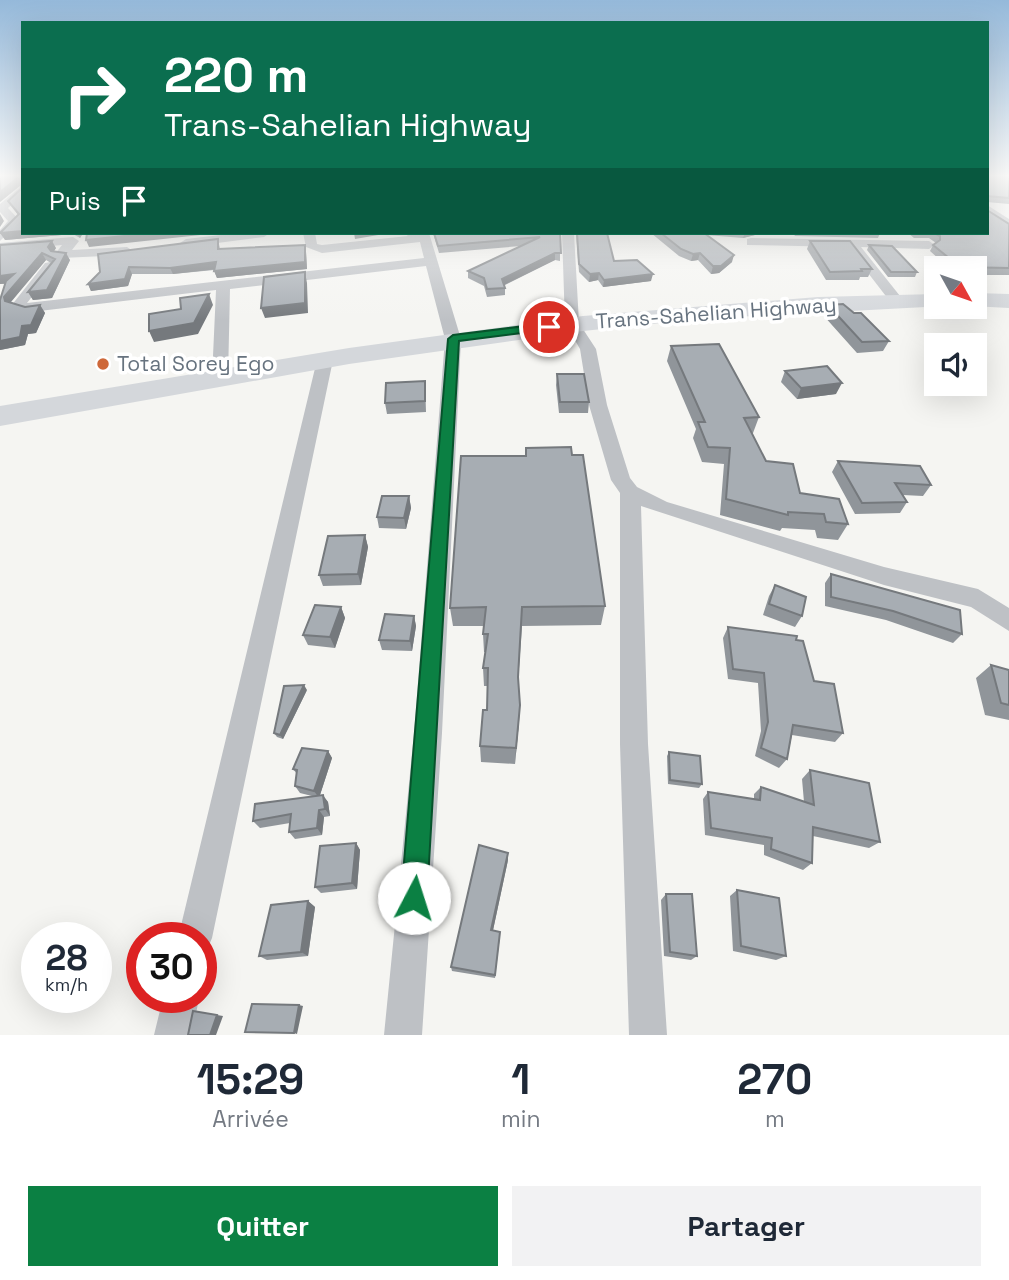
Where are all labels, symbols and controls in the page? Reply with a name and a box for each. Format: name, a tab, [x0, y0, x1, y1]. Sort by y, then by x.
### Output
text: 220 m	[164, 44, 308, 106]
icon: right	[49, 49, 140, 140]
text: Trans-Sahelian Highway	[164, 105, 532, 145]
icon: arrive	[115, 182, 153, 220]
text: Puis	[49, 184, 101, 218]
north arrow	[924, 256, 987, 318]
map controls	[924, 256, 987, 396]
street label: Trans-Sahelian Highway	[595, 291, 837, 334]
pin	[519, 297, 579, 357]
icon: arrive	[530, 308, 568, 346]
button: sound	[924, 333, 987, 396]
place label: Total Sorey Ego	[117, 350, 274, 377]
marker: Total Sorey Ego	[95, 356, 111, 372]
position arrow	[377, 861, 451, 935]
speed limit sign: 30	[126, 922, 217, 1013]
text: 28	[46, 936, 87, 980]
text: km/h	[45, 973, 88, 996]
text: 15:29	[197, 1053, 304, 1106]
text: 1	[511, 1053, 530, 1106]
text: 270	[737, 1053, 812, 1106]
text: Arrivée	[212, 1104, 289, 1134]
text: min	[501, 1104, 541, 1134]
text: m	[765, 1104, 785, 1134]
button: Quitter	[28, 1186, 498, 1266]
button: Partager	[512, 1186, 981, 1266]

